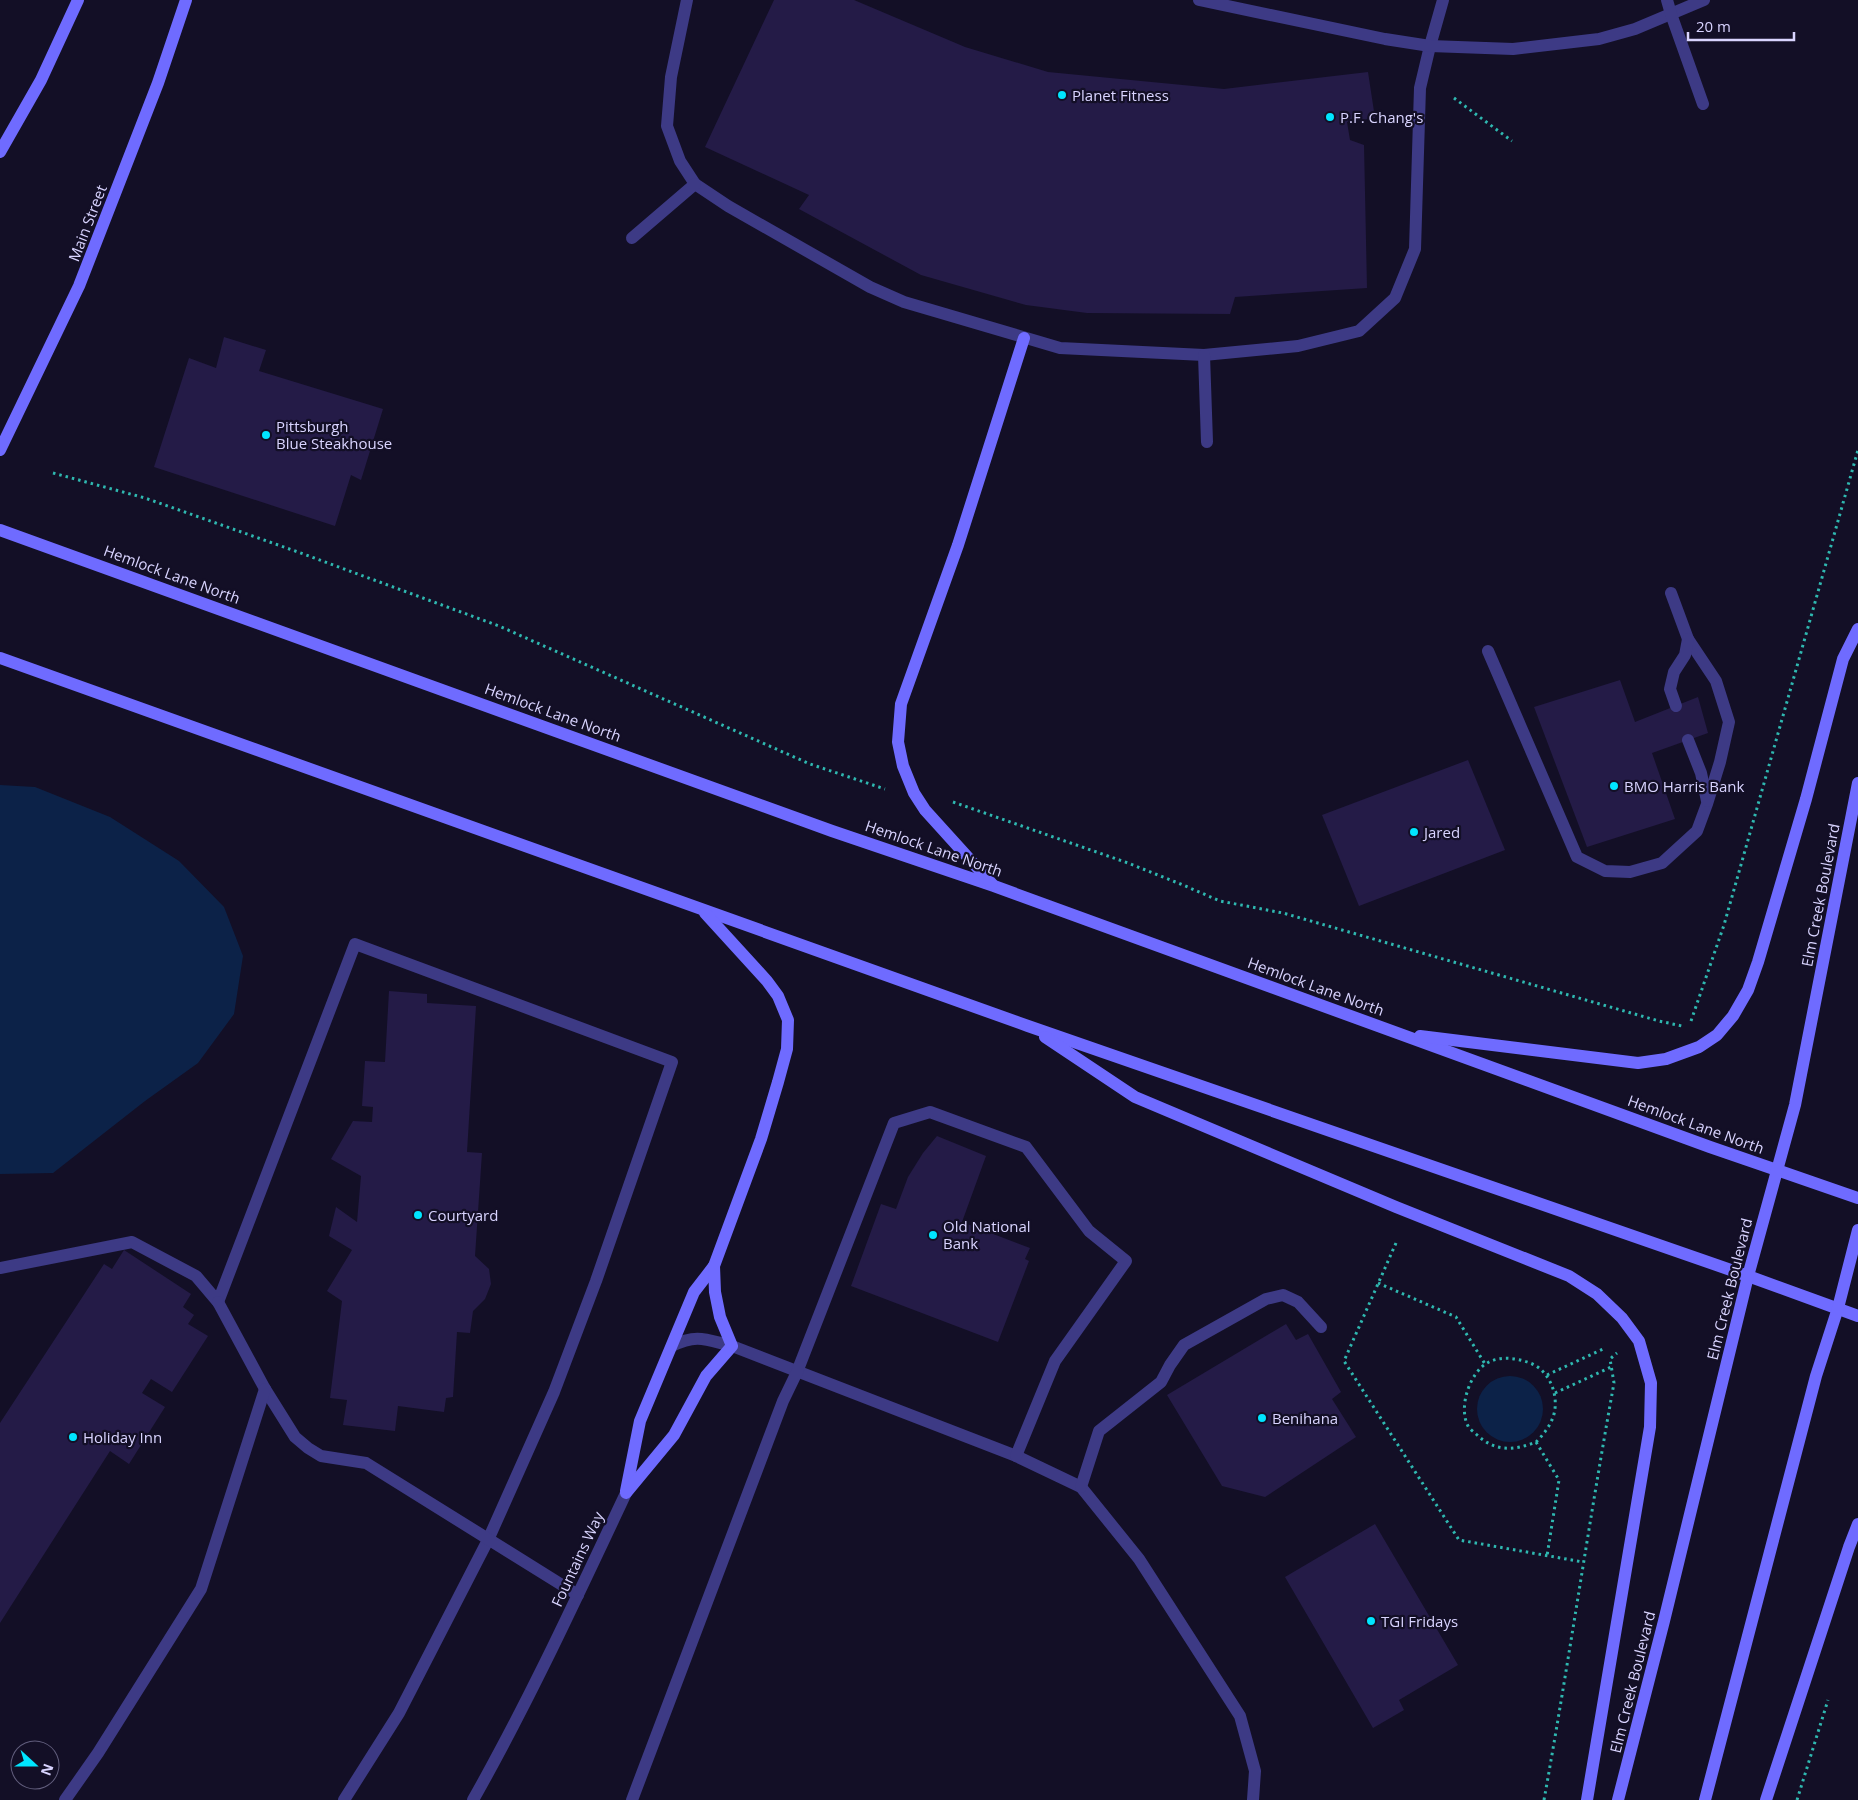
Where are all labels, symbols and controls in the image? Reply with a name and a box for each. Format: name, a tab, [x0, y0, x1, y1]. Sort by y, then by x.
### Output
scale bar	[1688, 10, 1794, 42]
text: 20 m	[1696, 16, 1731, 36]
place label: Planet Fitness	[1072, 85, 1169, 105]
marker: Planet Fitness	[1056, 89, 1068, 101]
place label: P.F. Chang's	[1340, 107, 1423, 127]
marker: P.F. Chang's	[1324, 111, 1336, 123]
street label: Main Street	[63, 182, 111, 264]
place label: Pittsburgh Blue Steakhouse	[276, 416, 392, 453]
marker: Pittsburgh Blue Steakhouse	[260, 429, 272, 441]
street label: Hemlock Lane North	[101, 540, 243, 608]
street label: Hemlock Lane North	[482, 678, 624, 746]
place label: BMO Harris Bank	[1624, 776, 1744, 796]
marker: BMO Harris Bank	[1608, 780, 1620, 792]
street label: Hemlock Lane North	[863, 815, 1005, 881]
place label: Jared	[1422, 822, 1460, 842]
street label: Elm Creek Boulevard	[1796, 822, 1844, 968]
marker: Jared	[1408, 826, 1420, 838]
street label: Hemlock Lane North	[1245, 952, 1387, 1020]
street label: Hemlock Lane North	[1625, 1090, 1767, 1158]
place label: Courtyard	[428, 1205, 498, 1225]
marker: Courtyard	[412, 1209, 424, 1221]
place label: Old National Bank	[943, 1216, 1031, 1253]
street label: Elm Creek Boulevard	[1702, 1216, 1756, 1362]
marker: Old National Bank	[927, 1229, 939, 1241]
place label: Benihana	[1272, 1408, 1338, 1428]
marker: Benihana	[1256, 1412, 1268, 1424]
place label: Holiday Inn	[83, 1427, 162, 1447]
marker: Holiday Inn	[67, 1431, 79, 1443]
street label: Fountains Way	[546, 1508, 608, 1610]
street label: Elm Creek Boulevard	[1605, 1609, 1659, 1755]
place label: TGI Fridays	[1381, 1611, 1458, 1631]
marker: TGI Fridays	[1365, 1615, 1377, 1627]
north arrow	[10, 1740, 60, 1790]
text: N	[37, 1761, 59, 1779]

